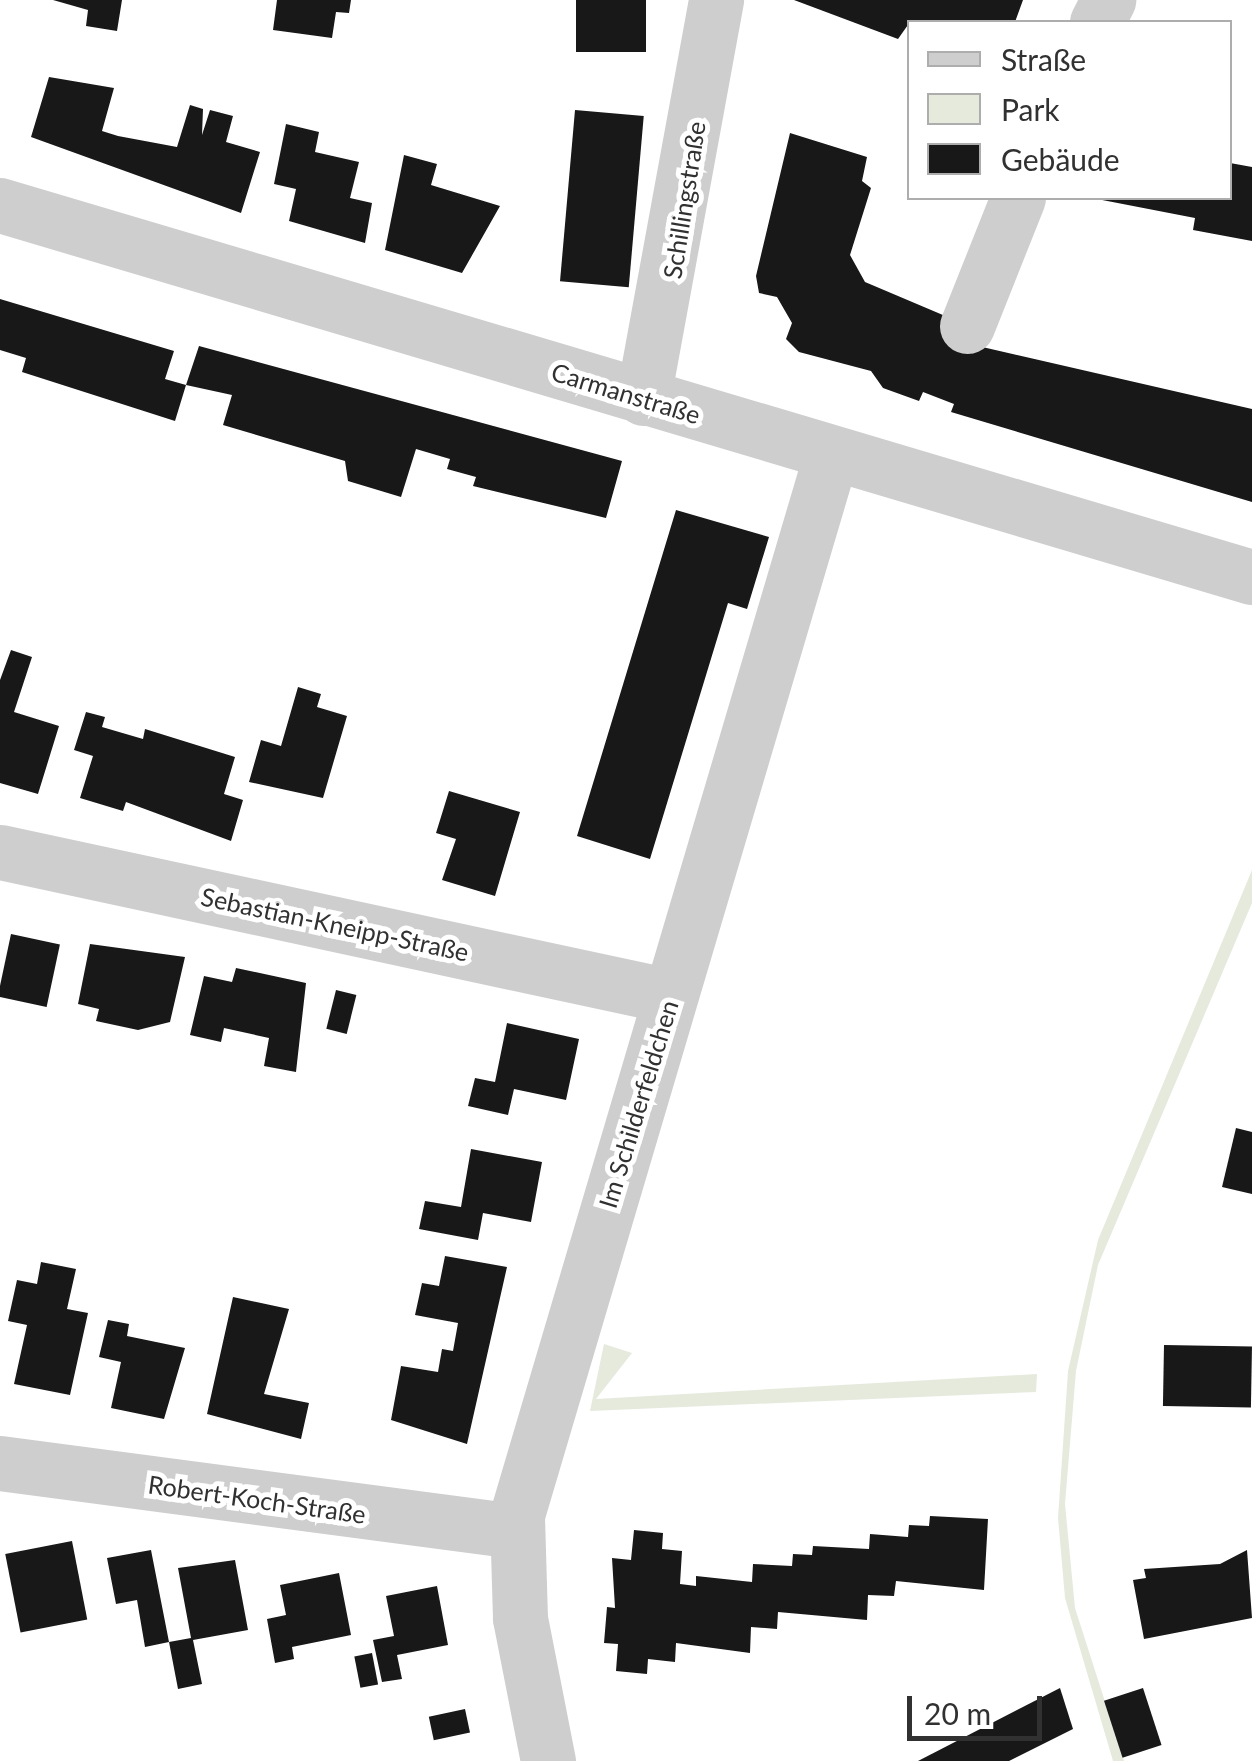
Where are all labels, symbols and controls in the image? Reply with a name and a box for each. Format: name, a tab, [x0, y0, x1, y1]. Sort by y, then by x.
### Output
legend	[907, 20, 1232, 200]
text: Straße	[1001, 41, 1086, 77]
text: Park	[1001, 91, 1060, 127]
street label: Schillingstraße	[657, 119, 711, 281]
text: Gebäude	[1001, 141, 1120, 177]
street label: Carmanstraße	[548, 356, 704, 430]
street label: Sebastian-Kneipp-Straße	[198, 881, 472, 967]
street label: Im Schilderfeldchen	[592, 996, 684, 1212]
street label: Robert-Koch-Straße	[146, 1469, 368, 1529]
scale bar	[912, 1676, 1047, 1738]
text: 20 m	[924, 1695, 991, 1731]

